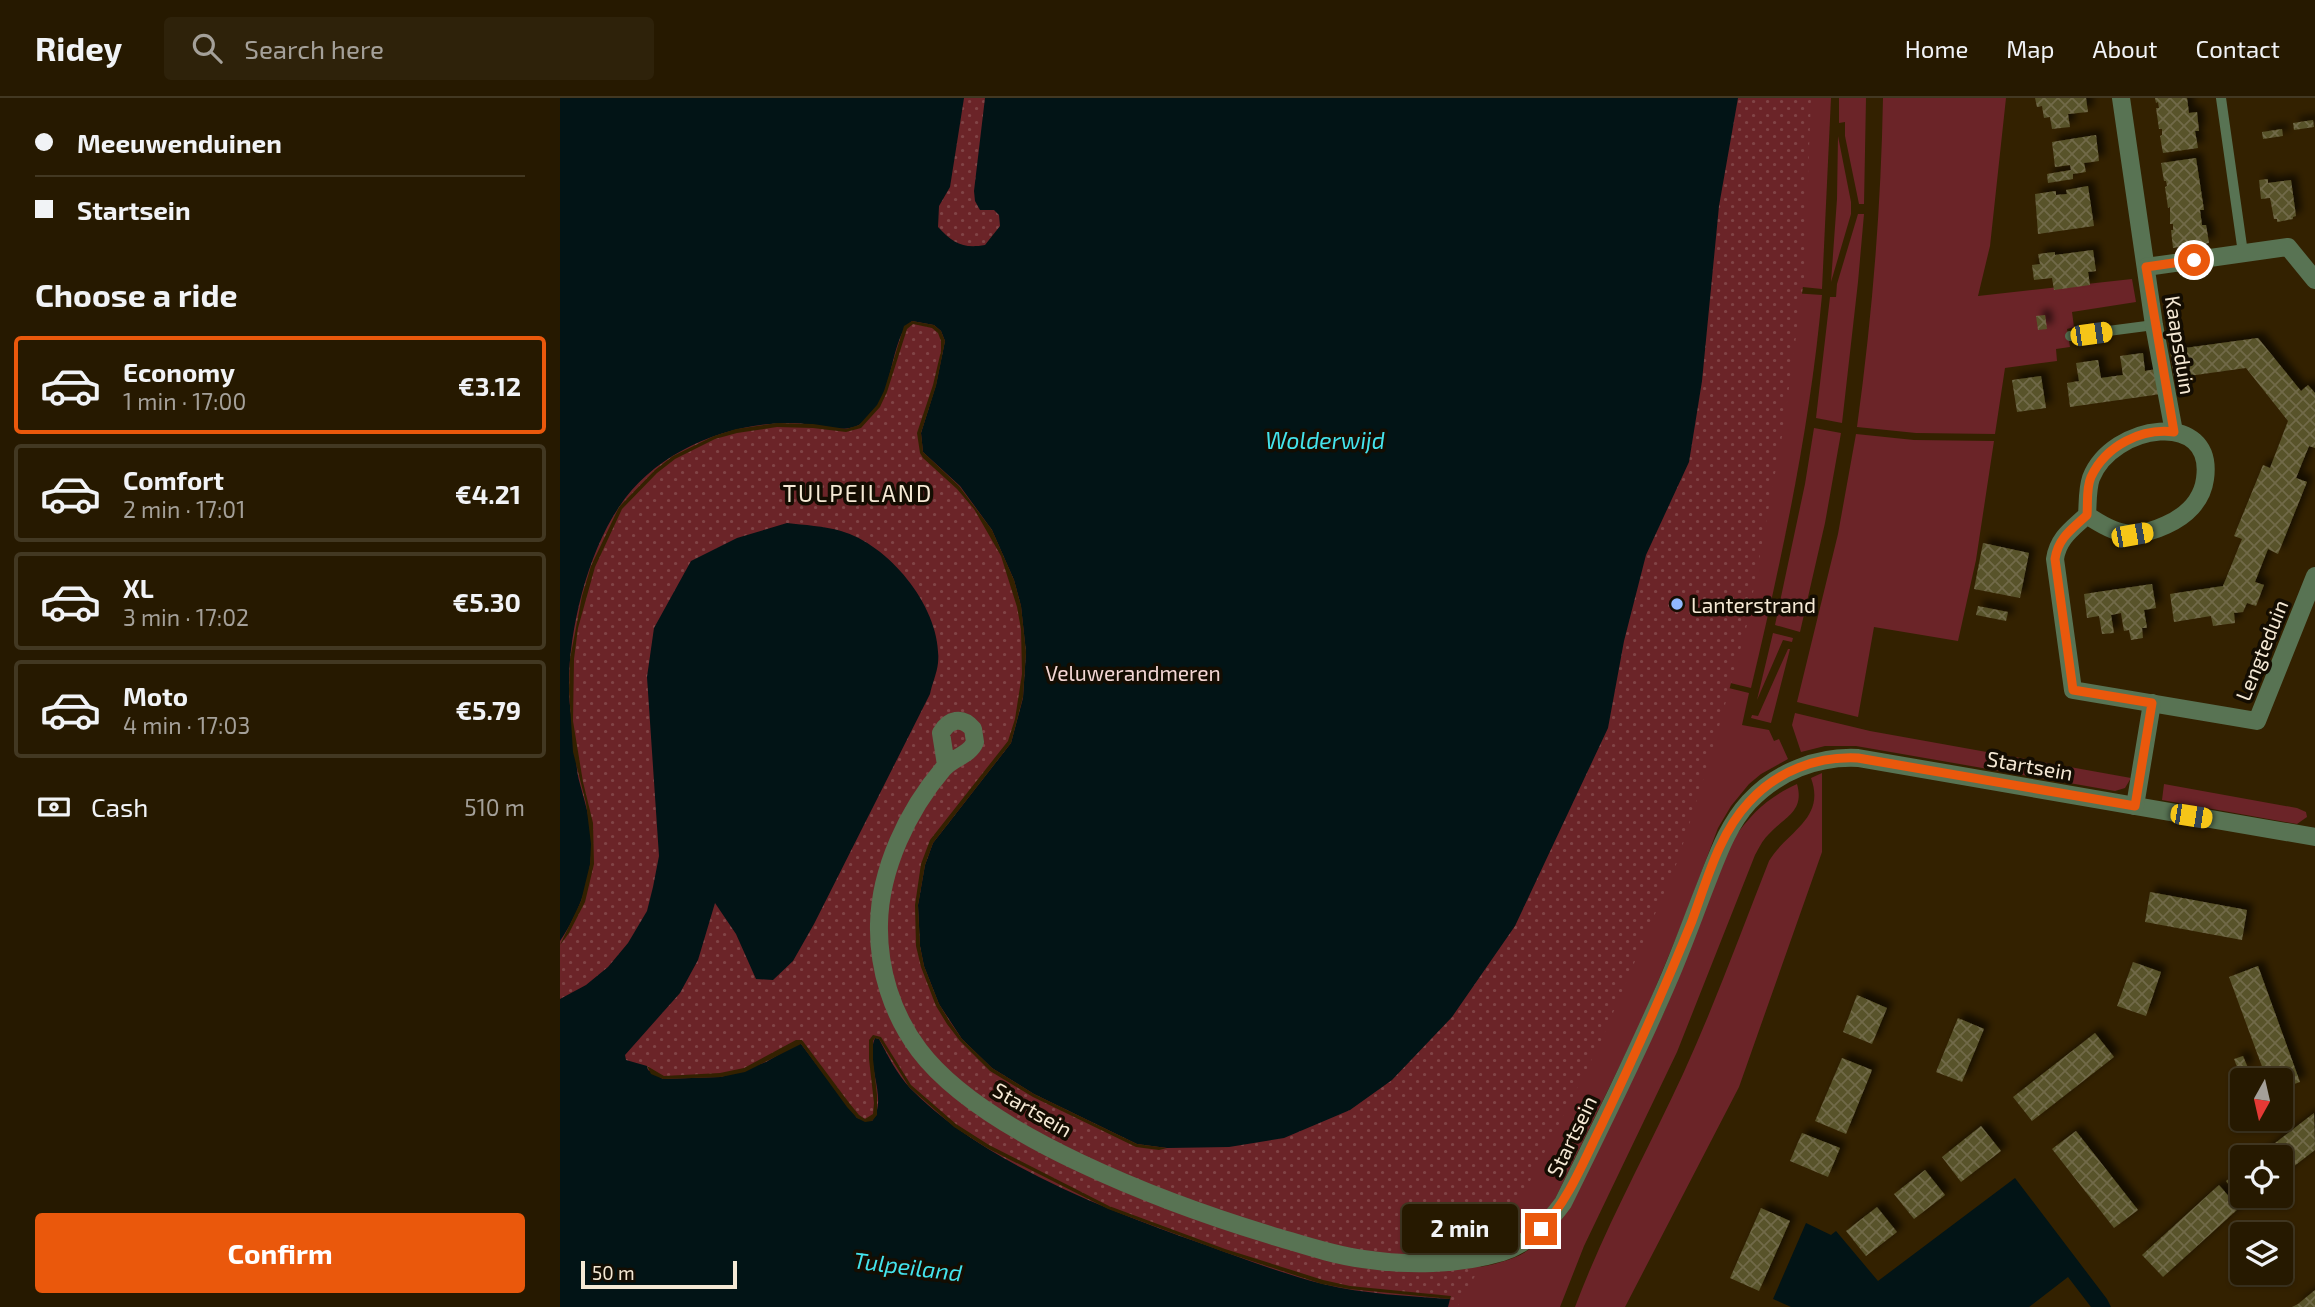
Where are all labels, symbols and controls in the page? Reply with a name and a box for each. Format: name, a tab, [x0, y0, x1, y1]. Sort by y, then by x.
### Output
search box	[164, 17, 654, 80]
text: Ridey	[35, 28, 122, 68]
icon: search	[188, 29, 226, 67]
text: Search here	[244, 33, 384, 64]
text: Home	[1905, 34, 1968, 63]
text: Map	[2006, 34, 2054, 63]
text: About	[2092, 34, 2158, 63]
text: Contact	[2196, 34, 2280, 63]
text: Meeuwenduinen	[77, 127, 282, 158]
text: Startsein	[77, 194, 191, 225]
route start	[2178, 244, 2210, 276]
text: Choose a ride	[35, 275, 238, 313]
street label: Kaapsduin	[2161, 294, 2201, 396]
car	[2069, 321, 2114, 347]
icon: car	[39, 354, 102, 417]
text: Economy	[123, 356, 235, 387]
text: €3.12	[458, 370, 521, 401]
text: 1 min · 17:00	[123, 387, 246, 415]
water label: Wolderwijd	[1265, 426, 1385, 454]
icon: car	[39, 462, 102, 525]
text: Comfort	[123, 464, 224, 495]
text: €4.21	[455, 478, 521, 509]
district label: TULPEILAND	[783, 479, 933, 507]
text: 2 min · 17:01	[123, 495, 245, 523]
car	[2110, 521, 2155, 549]
icon: car	[39, 570, 102, 633]
text: XL	[123, 572, 154, 603]
text: €5.30	[452, 586, 521, 617]
place label: Lanterstrand	[1691, 592, 1816, 617]
marker: Lanterstrand	[1669, 596, 1685, 612]
street label: Lengteduin	[2229, 596, 2293, 704]
text: 3 min · 17:02	[123, 603, 249, 631]
park label: Veluwerandmeren	[1045, 660, 1221, 685]
icon: car	[39, 678, 102, 741]
text: Moto	[123, 680, 188, 711]
text: €5.79	[455, 694, 521, 725]
text: 4 min · 17:03	[123, 711, 250, 739]
street label: Startsein	[1985, 745, 2075, 785]
icon: cash	[35, 788, 73, 826]
text: Cash	[91, 791, 148, 822]
text: 510 m	[464, 793, 525, 821]
car	[2169, 802, 2214, 830]
north arrow	[2230, 1068, 2292, 1130]
map controls	[2230, 1068, 2293, 1285]
street label: Startsein	[989, 1076, 1077, 1142]
street label: Startsein	[1541, 1091, 1601, 1181]
button: locate	[2230, 1145, 2293, 1208]
callout: 2 min	[1401, 1204, 1516, 1254]
button: Confirm	[35, 1213, 525, 1293]
route end	[1525, 1213, 1557, 1245]
text: 2 min	[1431, 1214, 1489, 1242]
button: layers	[2230, 1222, 2293, 1285]
water label: Tulpeiland	[852, 1245, 964, 1287]
scale bar	[581, 1258, 737, 1290]
text: 50 m	[592, 1261, 635, 1284]

